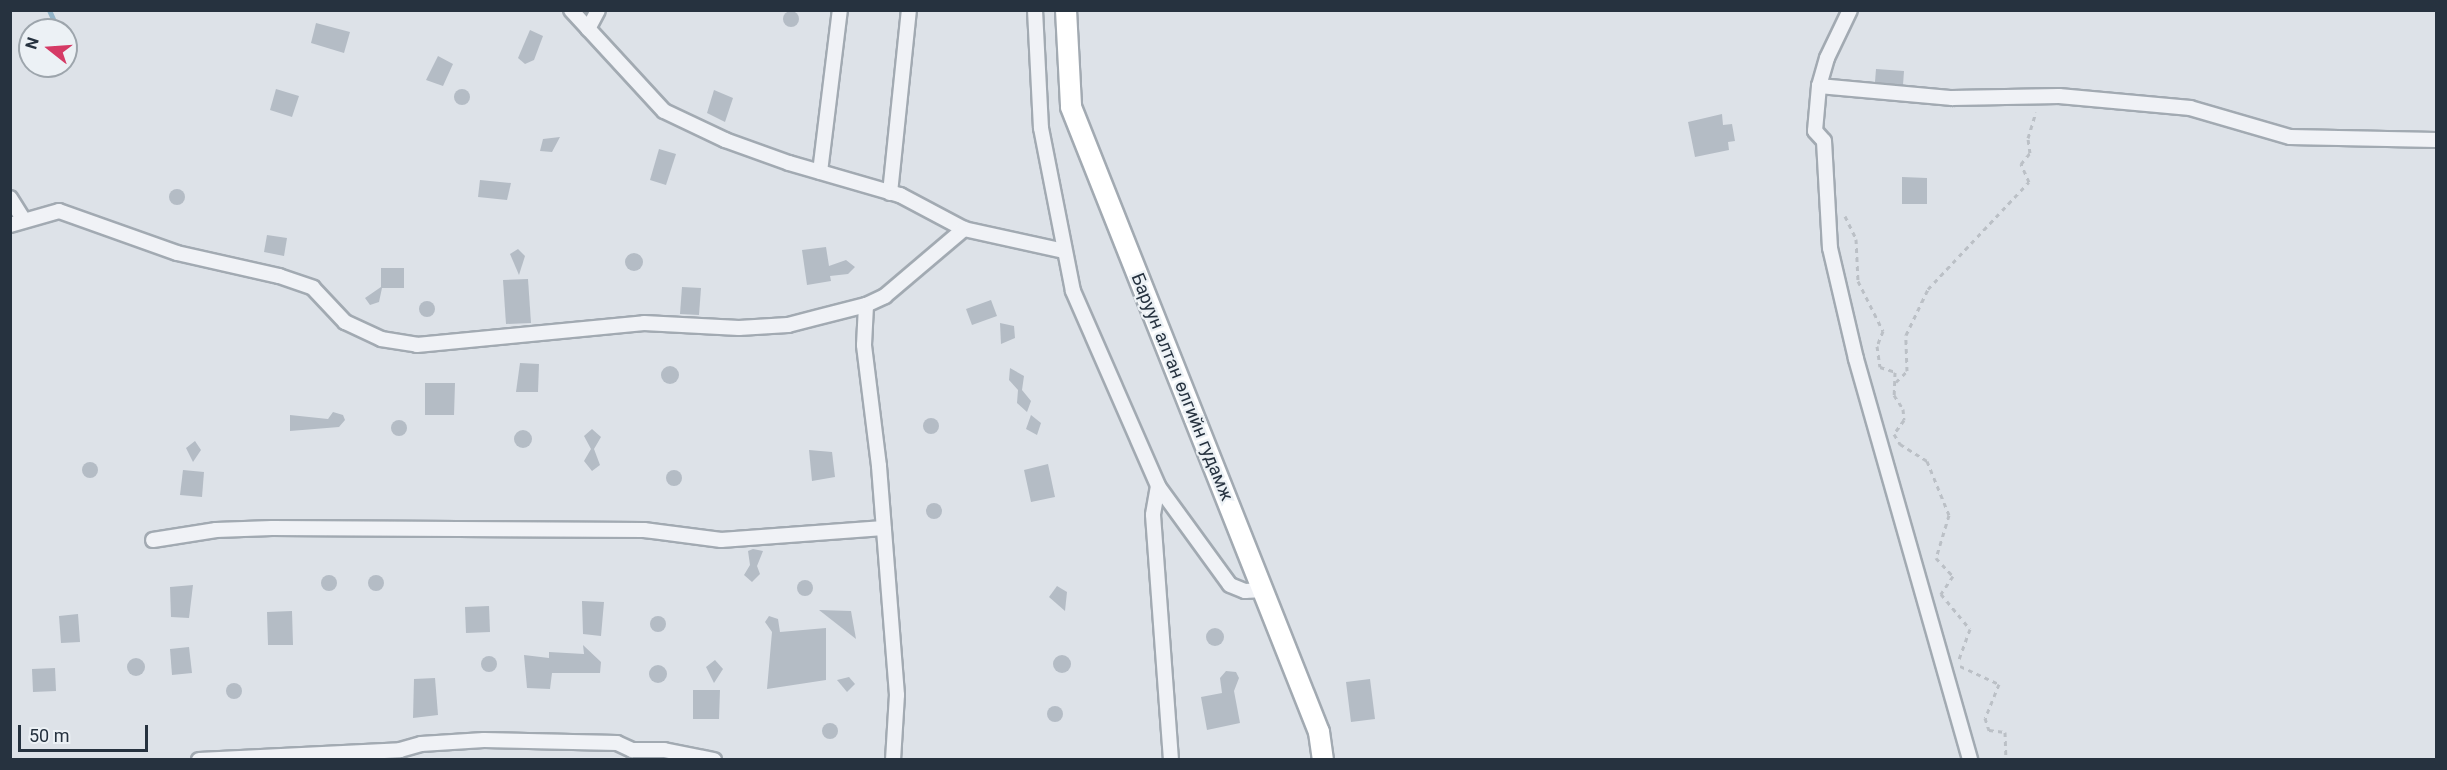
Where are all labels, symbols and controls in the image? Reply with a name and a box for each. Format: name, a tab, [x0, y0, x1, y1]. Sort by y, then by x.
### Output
north arrow	[18, 18, 78, 78]
text: N	[21, 35, 43, 51]
street label: Баруун алтан өлгийн гудамж	[1126, 270, 1238, 504]
scale bar	[21, 713, 152, 751]
text: 50 m	[29, 725, 69, 746]

